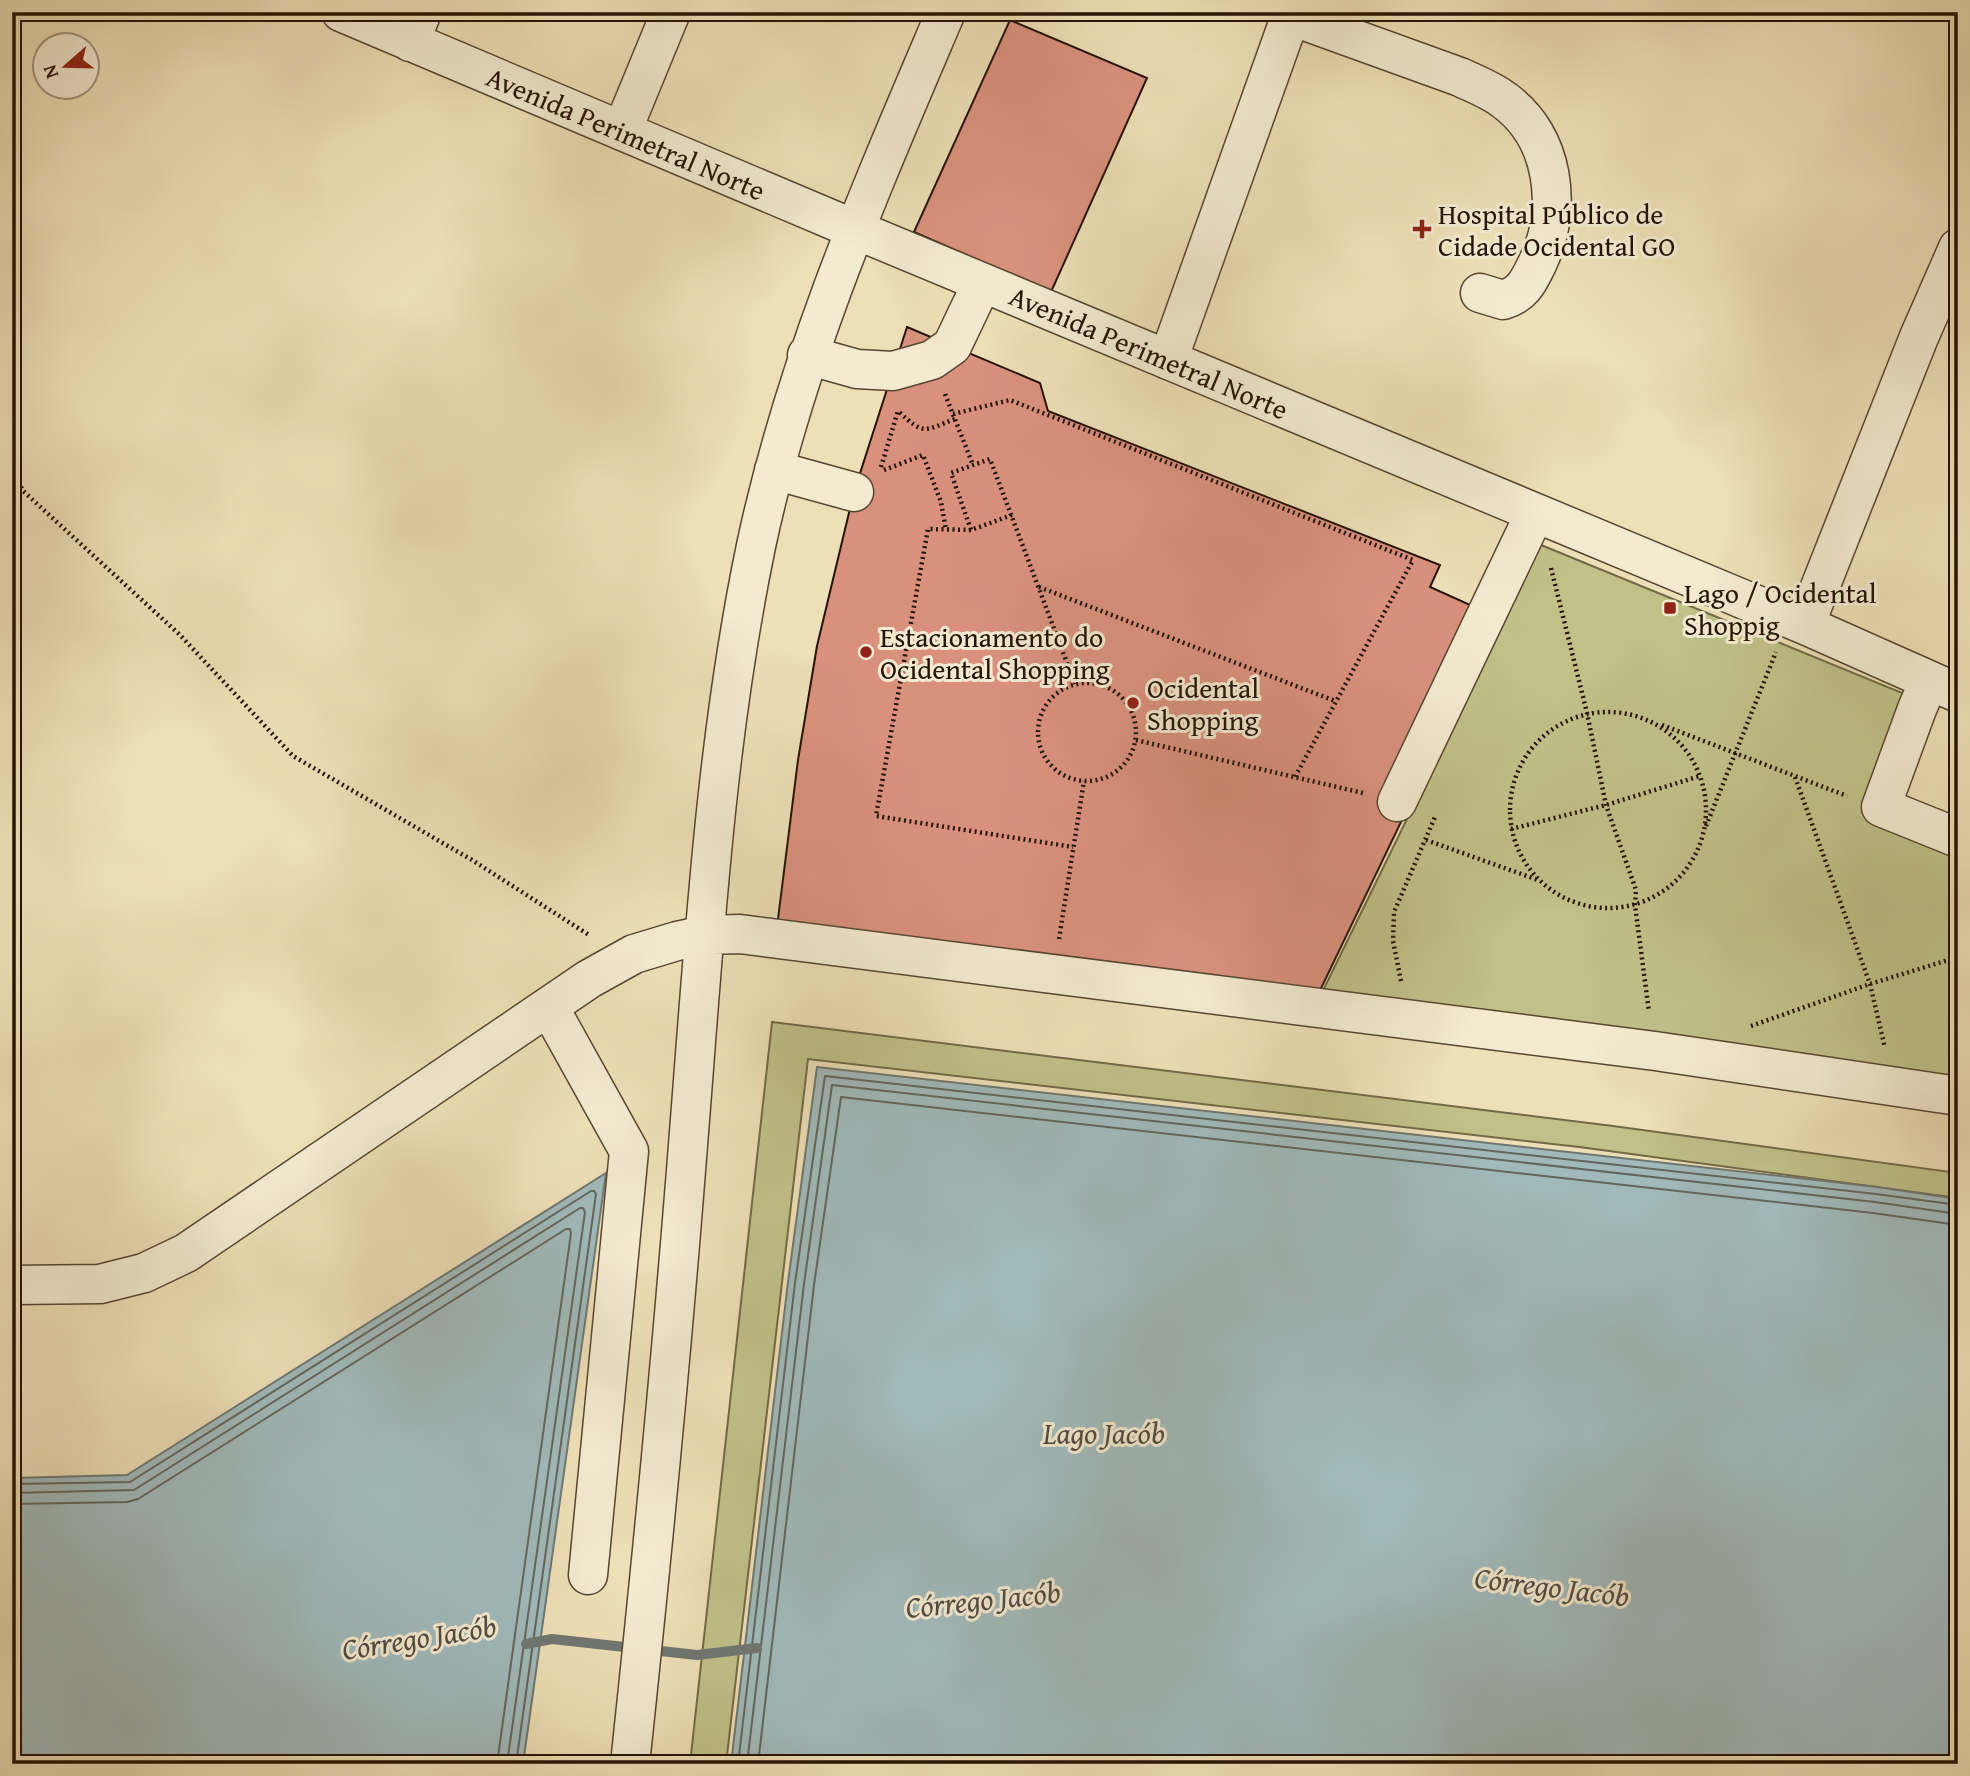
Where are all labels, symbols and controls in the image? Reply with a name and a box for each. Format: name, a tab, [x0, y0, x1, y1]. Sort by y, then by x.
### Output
north arrow	[32, 32, 102, 102]
street label: Avenida Perimetral Norte	[480, 56, 772, 210]
text: N	[35, 61, 65, 83]
place label: Hospital Público de Cidade Ocidental GO	[1438, 193, 1675, 266]
marker: Hospital Público de Cidade Ocidental GO	[1412, 219, 1432, 239]
street label: Avenida Perimetral Norte	[1003, 275, 1295, 429]
place label: Lago / Ocidental Shoppig	[1684, 572, 1877, 645]
marker: Lago / Ocidental Shoppig	[1662, 600, 1678, 616]
place label: Estacionamento do Ocidental Shopping	[880, 616, 1110, 689]
marker: Estacionamento do Ocidental Shopping	[858, 644, 874, 660]
place label: Ocidental Shopping	[1147, 667, 1259, 740]
marker: Ocidental Shopping	[1125, 695, 1141, 711]
water label: Lago Jacób	[1042, 1411, 1165, 1455]
water label: Córrego Jacób	[1472, 1555, 1632, 1617]
water label: Córrego Jacób	[903, 1569, 1063, 1629]
water label: Córrego Jacób	[339, 1603, 499, 1671]

